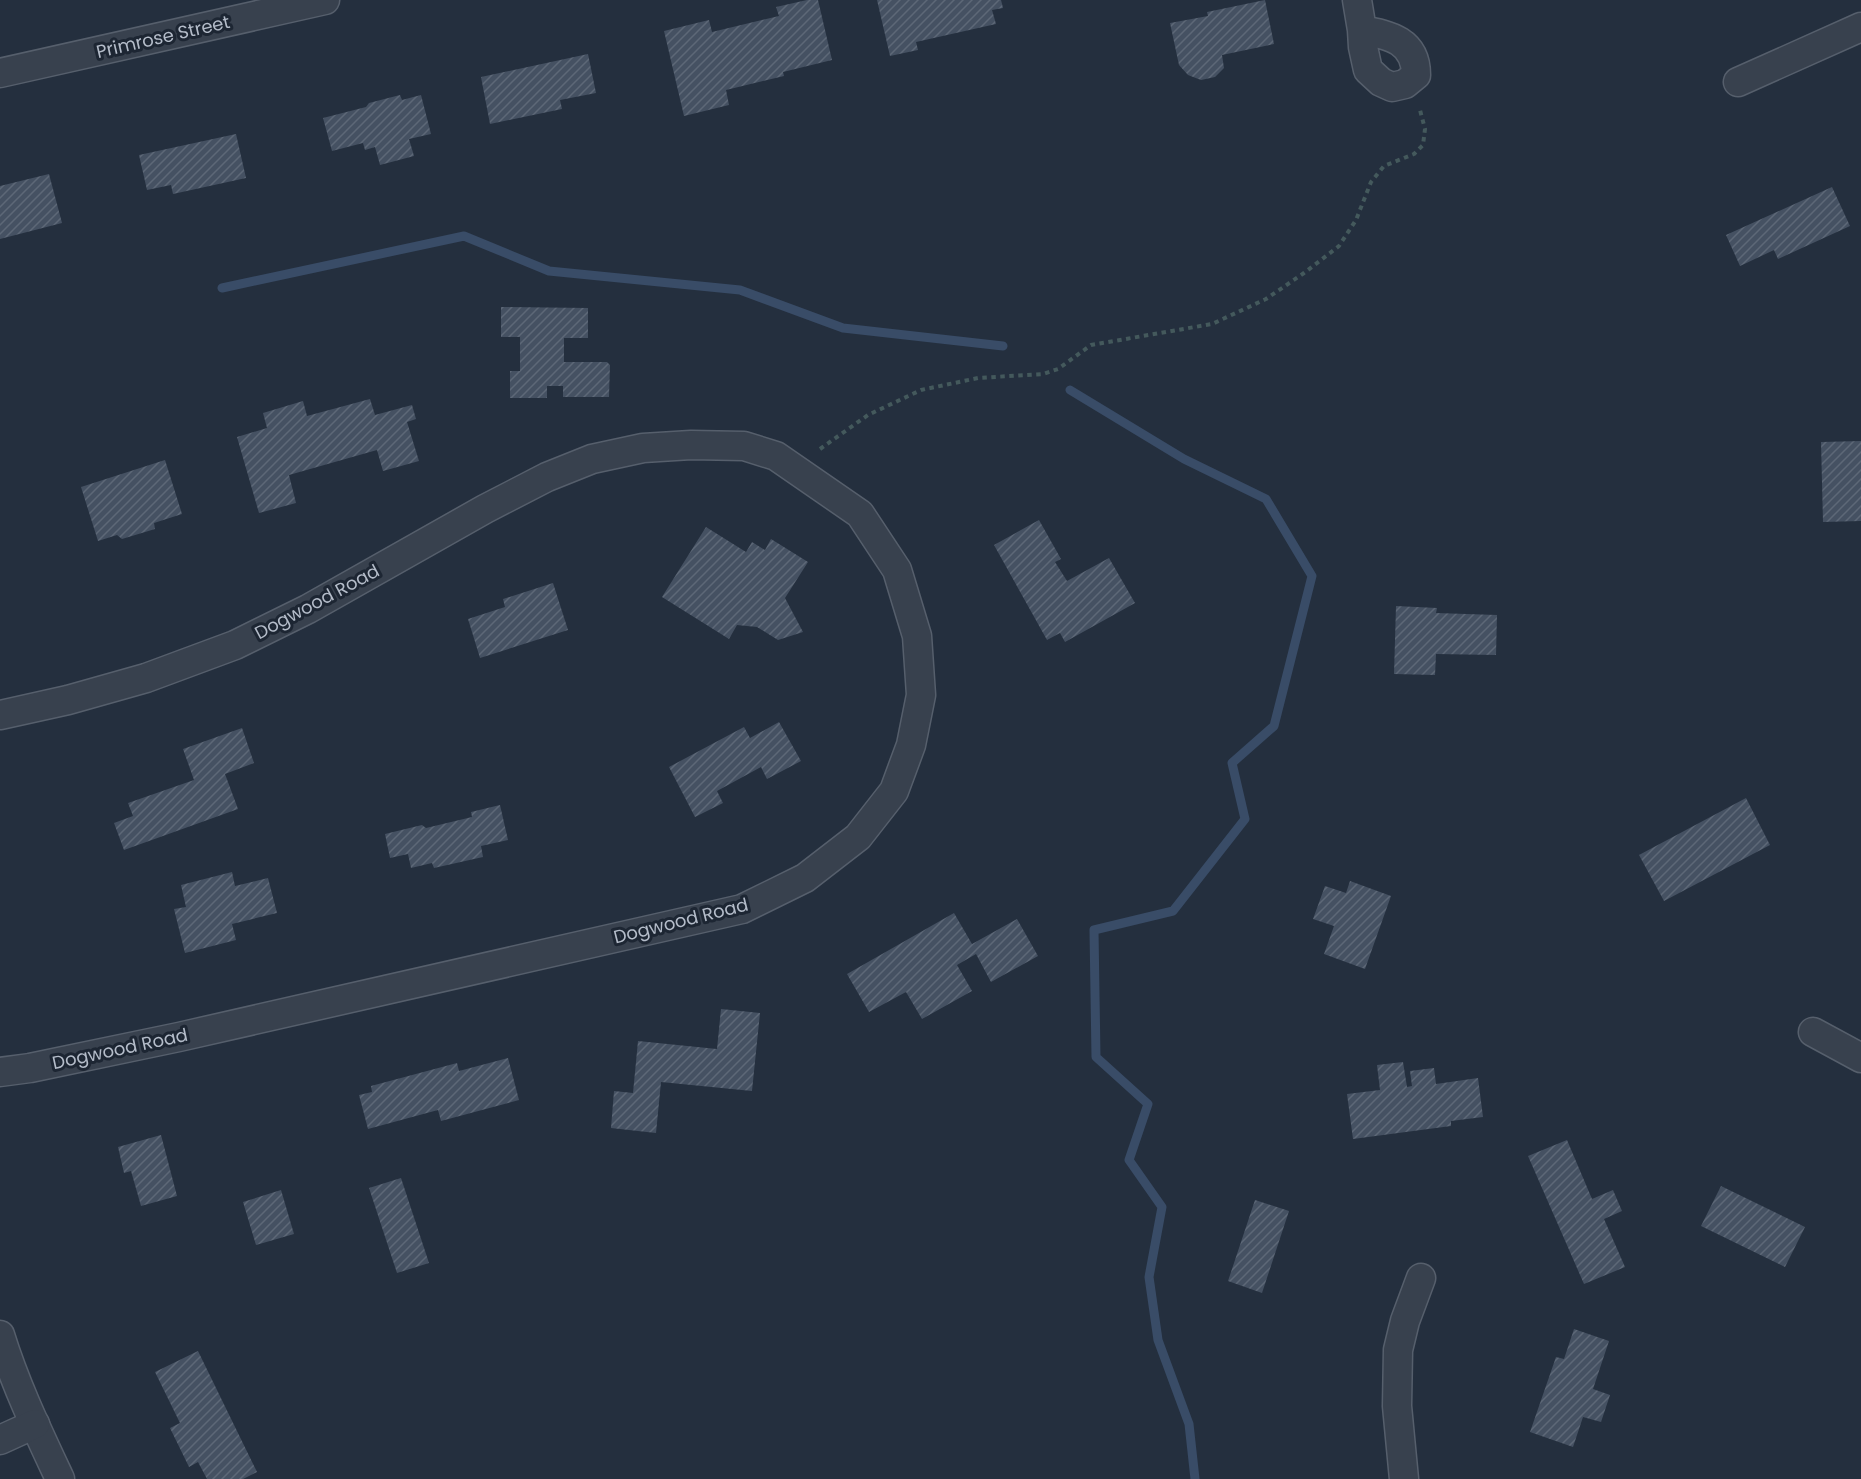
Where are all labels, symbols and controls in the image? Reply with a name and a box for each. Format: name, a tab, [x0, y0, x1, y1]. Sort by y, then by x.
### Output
street label: Primrose Street	[94, 9, 232, 64]
street label: Dogwood Road	[250, 558, 384, 645]
street label: Dogwood Road	[611, 892, 751, 949]
street label: Dogwood Road	[50, 1022, 190, 1075]

